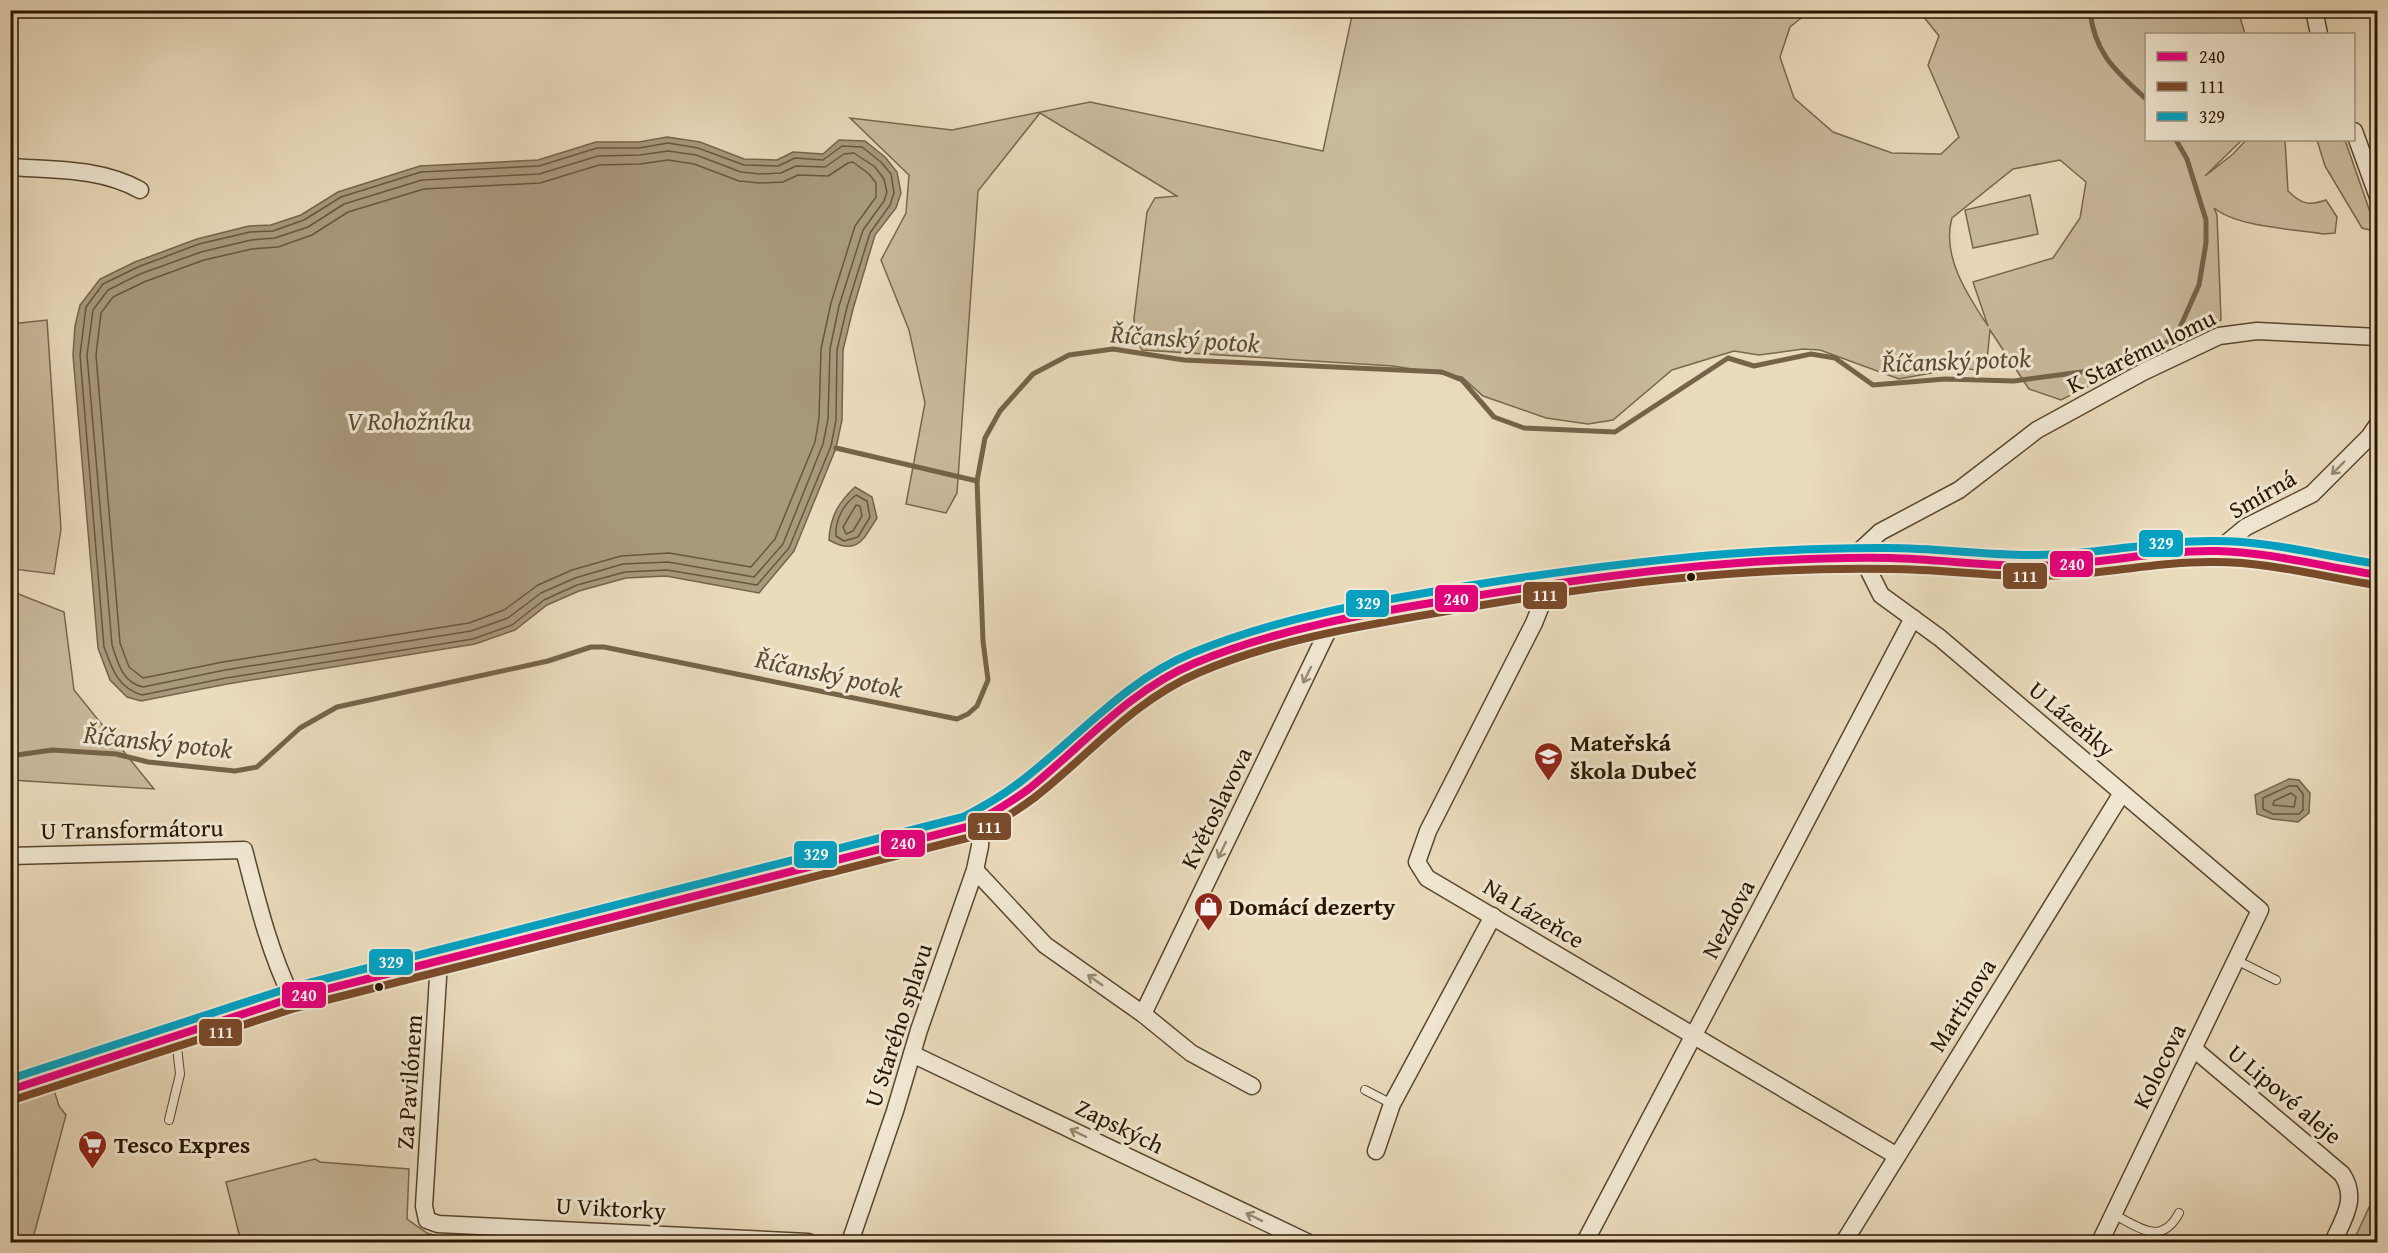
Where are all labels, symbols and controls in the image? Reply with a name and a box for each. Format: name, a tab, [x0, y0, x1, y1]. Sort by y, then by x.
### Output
legend	[2145, 33, 2355, 141]
text: 240	[2199, 43, 2225, 70]
text: 111	[2199, 73, 2225, 100]
text: 329	[2199, 103, 2225, 130]
street label: K Starému lomu	[2061, 300, 2221, 402]
water label: Říčanský potok	[1108, 313, 1261, 363]
water label: Říčanský potok	[1880, 338, 2032, 382]
water label: V Rohožníku	[347, 401, 471, 440]
street label: Smírná	[2222, 460, 2303, 527]
one-way arrow	[2331, 460, 2346, 475]
line badge: 329	[2138, 529, 2184, 558]
text: 329	[2149, 531, 2173, 555]
line badge: 240	[2049, 550, 2094, 578]
text: 240	[2060, 552, 2084, 576]
line badge: 111	[2002, 562, 2048, 590]
text: 111	[2013, 564, 2037, 588]
unlabelled marker	[1685, 571, 1697, 583]
line badge: 111	[1522, 581, 1568, 610]
text: 111	[1533, 583, 1557, 607]
line badge: 240	[1434, 584, 1479, 613]
text: 240	[1444, 587, 1468, 611]
line badge: 329	[1345, 589, 1390, 618]
text: 329	[1356, 591, 1380, 615]
water label: Říčanský potok	[751, 638, 906, 708]
one-way arrow	[1300, 665, 1312, 683]
street label: U Lázeňky	[2021, 672, 2123, 766]
water label: Říčanský potok	[81, 714, 235, 768]
place label: Mateřská škola Dubeč	[1570, 725, 1697, 788]
school or university icon: Mateřská škola Dubeč	[1533, 740, 1565, 782]
street label: Květoslavova	[1171, 741, 1261, 875]
street label: U Transformátoru	[40, 810, 224, 848]
line badge: 111	[967, 812, 1012, 841]
text: 111	[977, 815, 1001, 839]
line badge: 240	[880, 829, 926, 858]
text: 240	[891, 831, 915, 855]
line badge: 329	[793, 840, 838, 869]
one-way arrow	[1216, 841, 1228, 859]
text: 329	[804, 842, 828, 866]
street label: Na Lázeňce	[1477, 869, 1591, 957]
street label: Nezdova	[1693, 873, 1764, 965]
place label: Domácí dezerty	[1229, 889, 1396, 924]
shop icon: Domácí dezerty	[1192, 890, 1224, 932]
street label: U Starého splavu	[855, 939, 941, 1111]
line badge: 329	[368, 948, 414, 976]
text: 329	[379, 950, 403, 974]
street label: Martinova	[1920, 951, 2005, 1058]
one-way arrow	[1088, 974, 1104, 986]
line badge: 240	[281, 981, 327, 1009]
unlabelled marker	[373, 981, 385, 993]
text: 240	[292, 983, 316, 1007]
street label: Za Pavilónem	[387, 1013, 431, 1151]
street label: Kolocova	[2123, 1017, 2195, 1114]
line badge: 111	[198, 1018, 243, 1047]
text: 111	[209, 1020, 233, 1044]
street label: U Lipové aleje	[2220, 1036, 2350, 1152]
street label: Zapských	[1070, 1090, 1171, 1163]
one-way arrow	[1070, 1126, 1088, 1138]
place label: Tesco Expres	[114, 1127, 250, 1162]
supermarket icon: Tesco Expres	[77, 1128, 109, 1170]
street label: U Viktorky	[555, 1188, 667, 1228]
one-way arrow	[1245, 1211, 1263, 1223]

